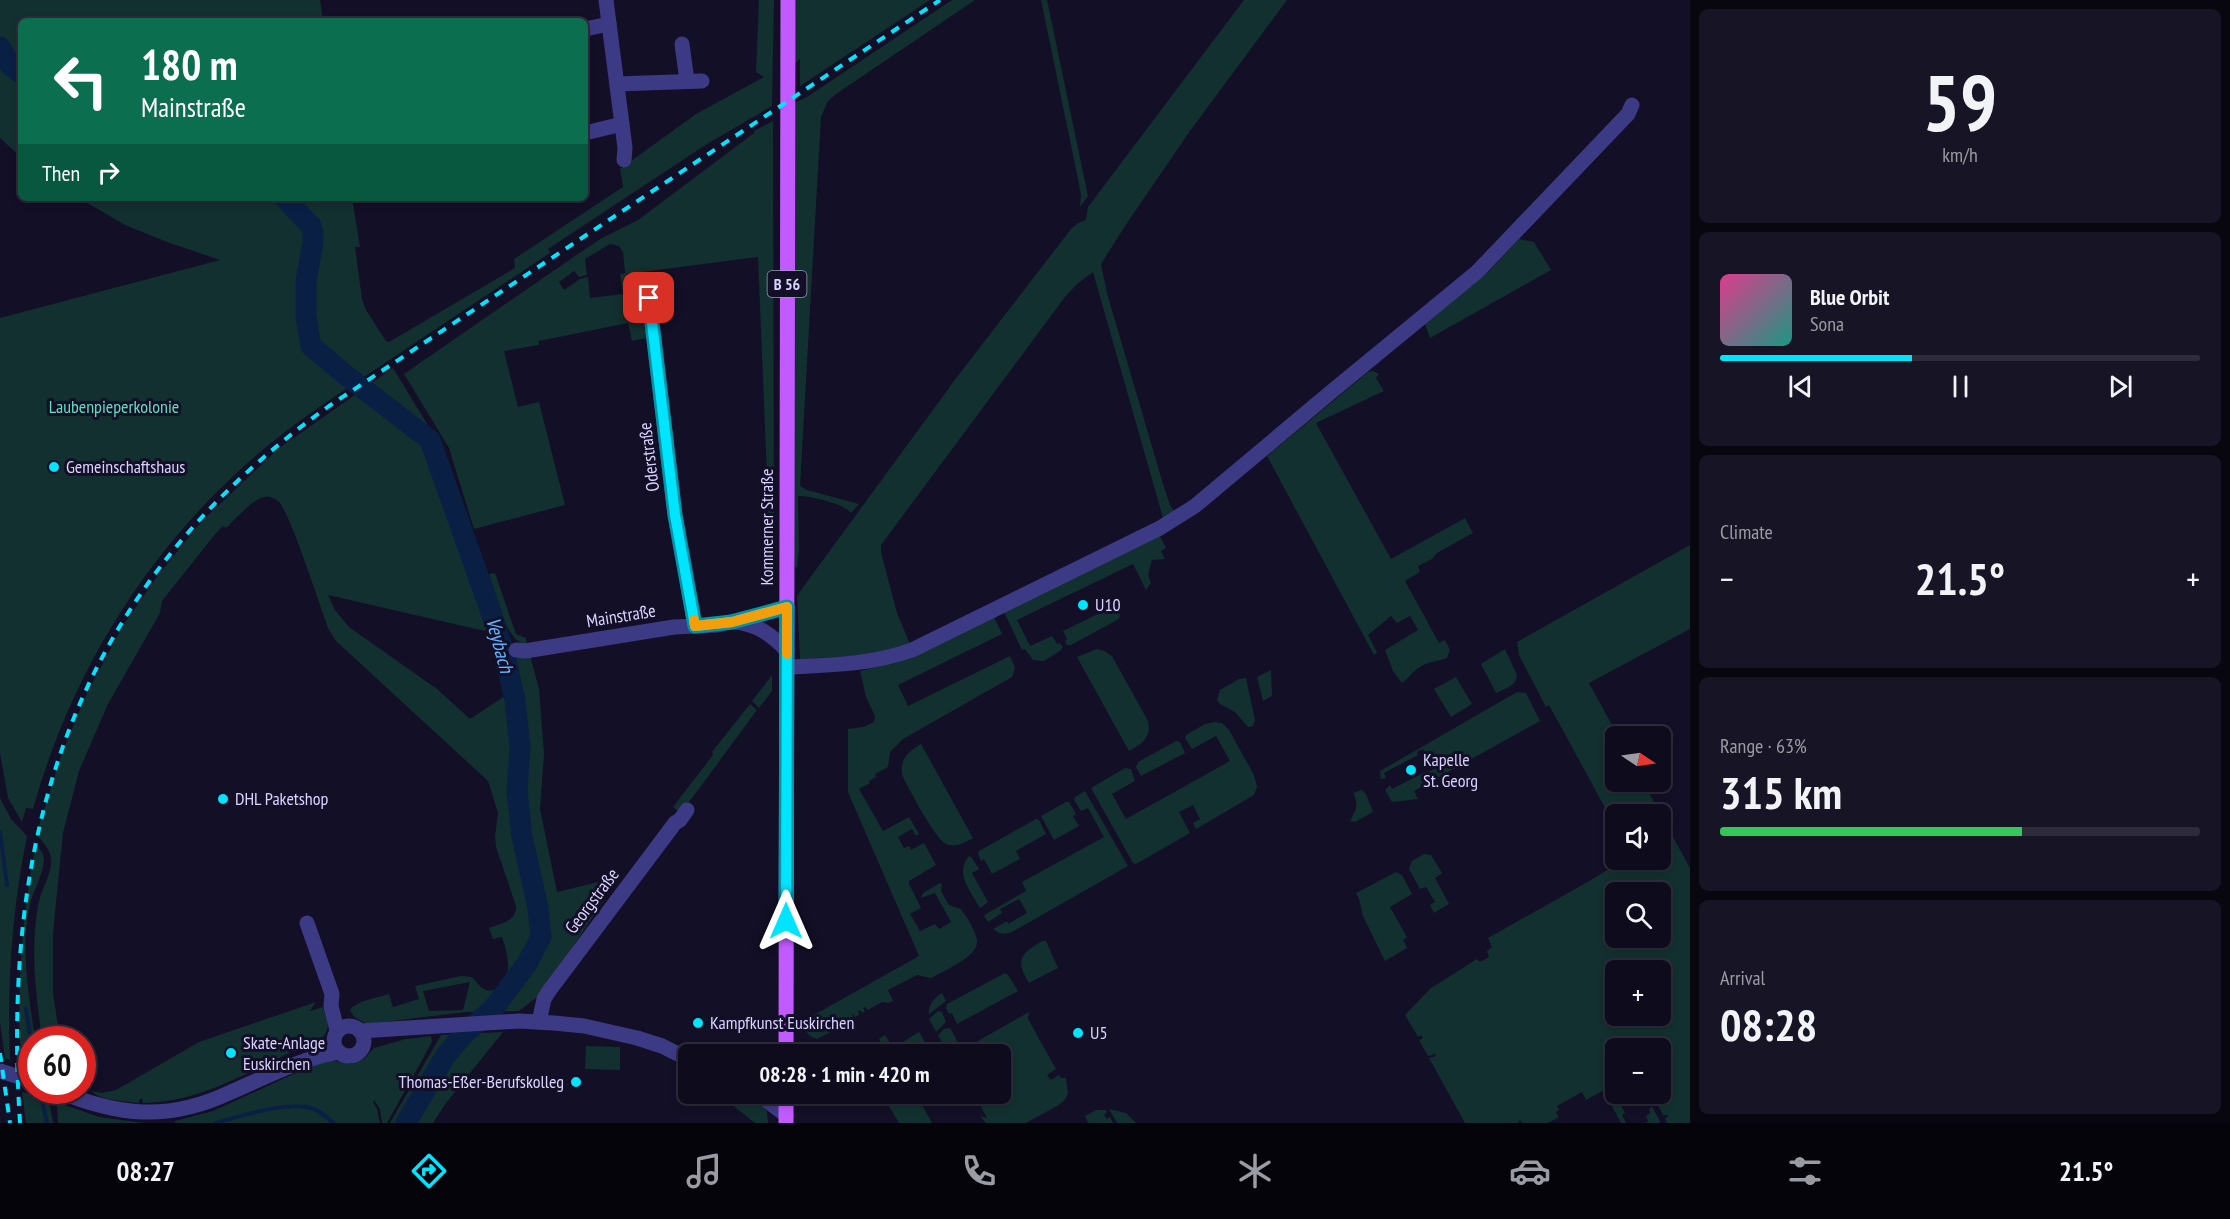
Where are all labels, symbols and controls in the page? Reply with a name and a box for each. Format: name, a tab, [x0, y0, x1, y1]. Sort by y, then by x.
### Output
text: 180 m	[141, 37, 238, 92]
icon: left	[42, 42, 120, 120]
text: 59	[1923, 52, 1997, 153]
text: Mainstraße	[141, 90, 246, 124]
text: km/h	[1942, 142, 1978, 168]
icon: right	[92, 156, 125, 189]
text: Then	[42, 159, 80, 187]
road number: B 56	[768, 271, 806, 297]
pin	[623, 272, 674, 323]
icon: arrive	[632, 281, 665, 314]
text: Blue Orbit	[1810, 283, 1889, 311]
text: Sona	[1810, 311, 1844, 337]
icon: previous	[1784, 370, 1817, 403]
icon: pause	[1944, 370, 1977, 403]
icon: next	[2104, 370, 2137, 403]
park label: Laubenpieperkolonie	[49, 395, 179, 418]
street label: Oderstraße	[633, 421, 664, 493]
place label: Gemeinschaftshaus	[66, 455, 185, 478]
marker: Gemeinschaftshaus	[47, 460, 61, 474]
street label: Kommerner Straße	[755, 469, 778, 585]
text: Climate	[1720, 519, 1773, 545]
text: 21.5°	[1915, 549, 2005, 607]
text: −	[1720, 557, 1734, 600]
text: +	[2186, 557, 2200, 600]
place label: U10	[1095, 593, 1121, 616]
marker: U10	[1076, 598, 1090, 612]
street label: Mainstraße	[585, 599, 657, 632]
water label: Veybach	[480, 614, 520, 677]
north arrow	[1605, 726, 1671, 792]
map controls	[1605, 726, 1671, 1104]
text: Range · 63%	[1720, 733, 1807, 759]
place label: Kapelle St. Georg	[1423, 748, 1478, 792]
marker: Kapelle St. Georg	[1404, 763, 1418, 777]
text: 315 km	[1720, 763, 1842, 821]
place label: DHL Paketshop	[235, 787, 329, 810]
marker: DHL Paketshop	[216, 792, 230, 806]
button: sound	[1605, 804, 1671, 870]
street label: Georgstraße	[560, 863, 624, 938]
button: search	[1605, 882, 1671, 948]
position arrow	[754, 889, 818, 953]
button: +	[1605, 960, 1671, 1026]
text: Arrival	[1720, 965, 1765, 991]
text: 08:28	[1720, 995, 1817, 1053]
place label: Kampfkunst Euskirchen	[710, 1011, 854, 1034]
marker: Kampfkunst Euskirchen	[691, 1016, 705, 1030]
place label: U5	[1090, 1021, 1107, 1044]
speed limit sign: 60	[18, 1026, 96, 1104]
marker: U5	[1071, 1026, 1085, 1040]
place label: Skate-Anlage Euskirchen	[243, 1031, 325, 1075]
button: −	[1605, 1038, 1671, 1104]
marker: Skate-Anlage Euskirchen	[224, 1046, 238, 1060]
text: 08:28 · 1 min · 420 m	[759, 1060, 930, 1088]
place label: Thomas-Eßer-Berufskolleg	[399, 1070, 564, 1093]
marker: Thomas-Eßer-Berufskolleg	[569, 1075, 583, 1089]
icon: directions	[408, 1150, 450, 1192]
icon: music	[683, 1150, 725, 1192]
icon: phone	[958, 1150, 1000, 1192]
icon: climate	[1234, 1150, 1276, 1192]
icon: car	[1509, 1150, 1551, 1192]
icon: filters	[1784, 1150, 1826, 1192]
text: 08:27	[117, 1154, 175, 1188]
text: 21.5°	[2059, 1154, 2113, 1188]

